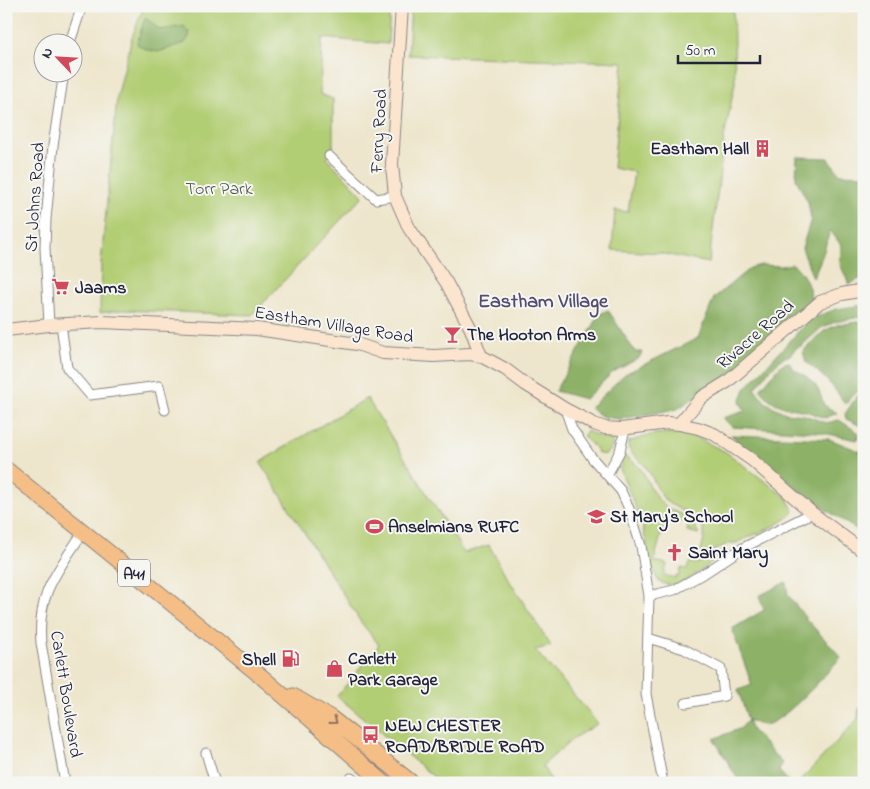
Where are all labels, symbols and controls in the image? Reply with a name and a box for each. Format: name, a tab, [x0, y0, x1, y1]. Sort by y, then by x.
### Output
north arrow	[32, 32, 82, 82]
scale bar	[678, 32, 760, 64]
text: 50 m	[685, 40, 716, 62]
text: N	[36, 44, 59, 62]
street label: Ferry Road	[365, 88, 395, 175]
place label: Eastham Hall	[650, 137, 749, 163]
building icon: Eastham Hall	[753, 138, 773, 158]
street label: St Johns Road	[19, 141, 53, 253]
park label: Torr Park	[185, 177, 253, 203]
place label: Jaams	[75, 276, 126, 302]
supermarket icon: Jaams	[51, 277, 71, 297]
district label: Eastham Village	[478, 288, 609, 318]
street label: Rivacre Road	[712, 294, 801, 377]
street label: Eastham Village Road	[252, 301, 415, 352]
place label: The Hooton Arms	[467, 323, 596, 349]
bar icon: The Hooton Arms	[443, 324, 463, 344]
place label: St Mary's School	[610, 505, 733, 532]
school or university icon: St Mary's School	[586, 506, 606, 526]
place label: Anselmians RUFC	[388, 515, 519, 541]
sports icon: Anselmians RUFC	[364, 516, 384, 536]
place label: Saint Mary	[688, 541, 768, 568]
church icon: Saint Mary	[664, 542, 684, 562]
road number: A41	[118, 560, 150, 586]
street label: Carlett Boulevard	[42, 629, 88, 760]
place label: Carlett Park Garage	[348, 647, 438, 695]
place label: Shell	[242, 648, 276, 674]
fuel station icon: Shell	[280, 649, 300, 669]
shop icon: Carlett Park Garage	[324, 658, 344, 678]
place label: NEW CHESTER ROAD/BRIDLE ROAD	[385, 714, 545, 761]
one-way arrow	[328, 715, 338, 724]
bus stop icon: NEW CHESTER ROAD/BRIDLE ROAD	[361, 725, 381, 745]

